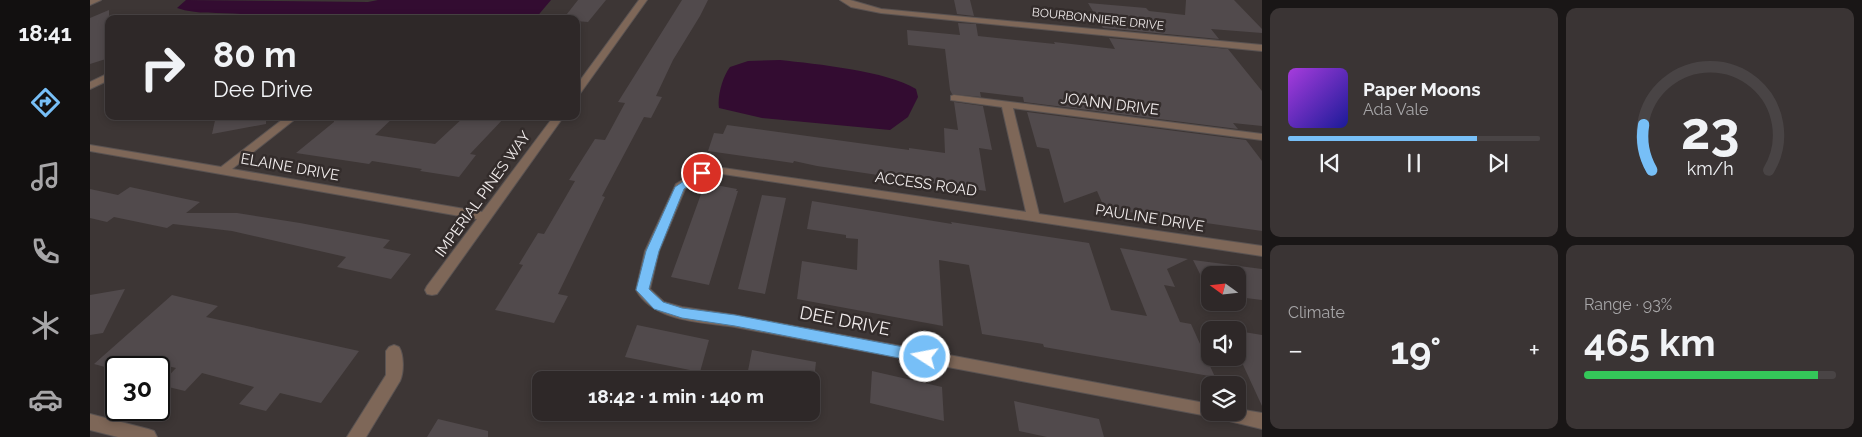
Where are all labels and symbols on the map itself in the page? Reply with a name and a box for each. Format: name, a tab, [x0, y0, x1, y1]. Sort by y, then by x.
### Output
street label: BOURBONNIERE DRIVE	[1031, 5, 1165, 33]
street label: JOANN DRIVE	[1060, 89, 1160, 119]
street label: IMPERIAL PINES WAY	[431, 128, 535, 260]
street label: ELAINE DRIVE	[239, 149, 341, 185]
pin	[681, 152, 723, 194]
street label: ACCESS ROAD	[874, 168, 978, 200]
street label: PAULINE DRIVE	[1094, 200, 1206, 236]
north arrow	[1201, 266, 1246, 311]
street label: DEE DRIVE	[798, 301, 892, 340]
position arrow	[898, 330, 950, 382]
speed limit sign: 30	[105, 356, 170, 421]

